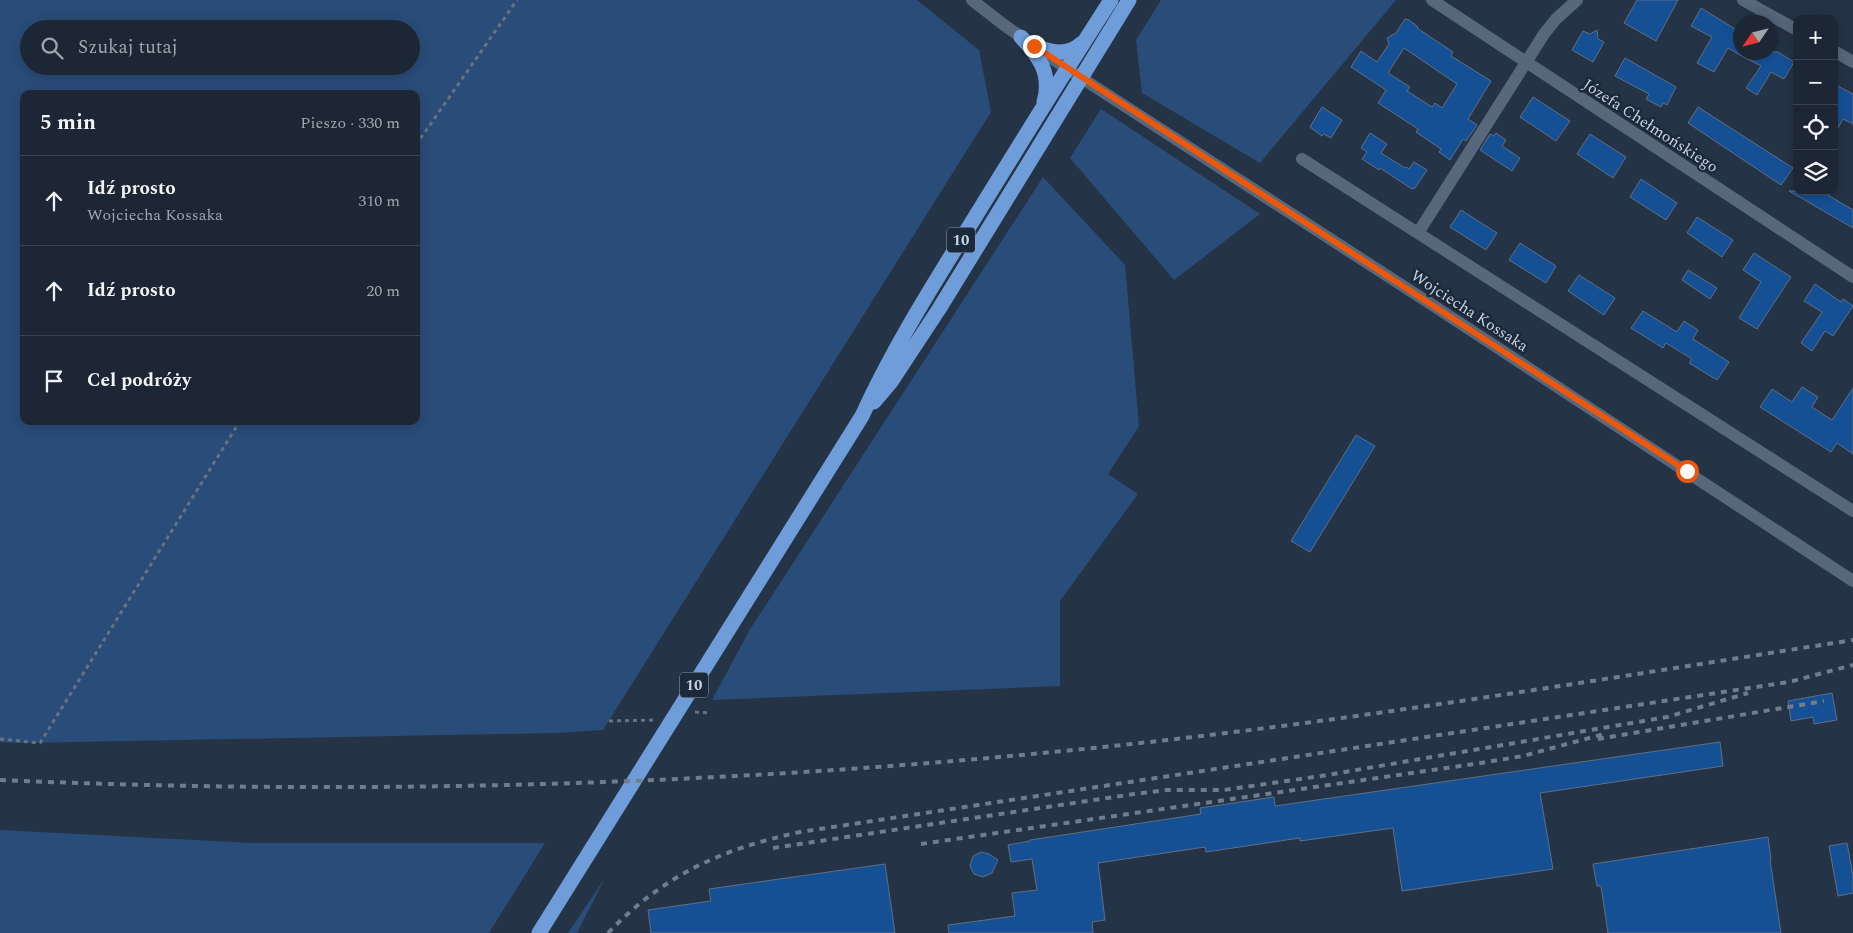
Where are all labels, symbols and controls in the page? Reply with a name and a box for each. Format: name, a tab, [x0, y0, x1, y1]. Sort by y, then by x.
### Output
north arrow	[1733, 15, 1778, 60]
map controls	[1793, 15, 1838, 195]
button: +	[1793, 15, 1838, 60]
search box	[20, 20, 420, 75]
text: Szukaj tutaj	[78, 33, 178, 62]
icon: search	[38, 34, 66, 62]
route end	[1023, 35, 1046, 58]
button: −	[1793, 60, 1838, 105]
street label: Józefa Chełmońskiego	[1578, 73, 1723, 179]
button: locate	[1793, 105, 1838, 150]
text: 5 min	[40, 107, 96, 139]
text: Pieszo · 330 m	[300, 111, 400, 135]
button: layers	[1793, 150, 1838, 195]
text: Idź prosto	[87, 174, 176, 203]
icon: ahead	[40, 187, 68, 215]
text: 310 m	[358, 189, 400, 213]
text: Wojciecha Kossaka	[87, 203, 223, 227]
road number: 10	[947, 228, 975, 252]
street label: Wojciecha Kossaka	[1406, 264, 1533, 358]
text: Idź prosto	[87, 276, 176, 305]
icon: ahead	[40, 277, 68, 305]
text: 20 m	[366, 279, 400, 303]
text: Cel podróży	[87, 366, 191, 395]
icon: arrive	[40, 367, 68, 395]
route start	[1676, 460, 1699, 483]
road number: 10	[680, 672, 708, 698]

